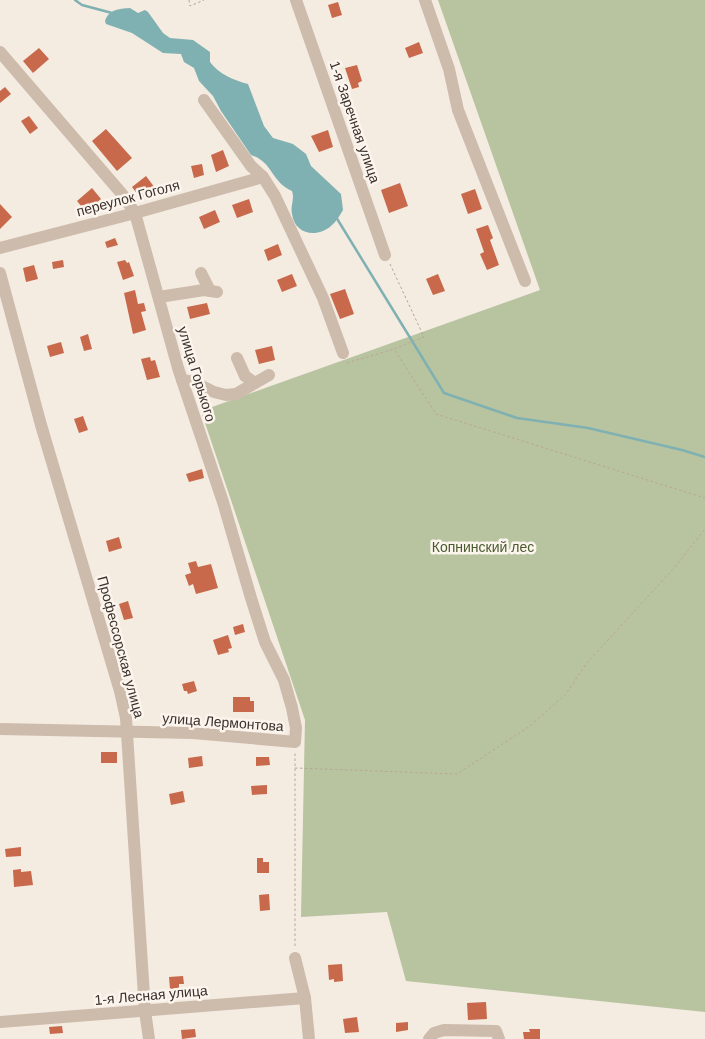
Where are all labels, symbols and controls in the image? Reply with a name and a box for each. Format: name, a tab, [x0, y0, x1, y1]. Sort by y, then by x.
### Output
street label: 1-я Заречная улица	[327, 59, 383, 185]
street label: переулок Гоголя	[75, 177, 181, 219]
street label: улица Горького	[175, 325, 219, 424]
park label: Копнинский лес	[432, 539, 534, 555]
street label: Профессорская улица	[94, 574, 148, 720]
street label: улица Лермонтова	[162, 710, 284, 734]
street label: 1-я Лесная улица	[94, 982, 208, 1008]

